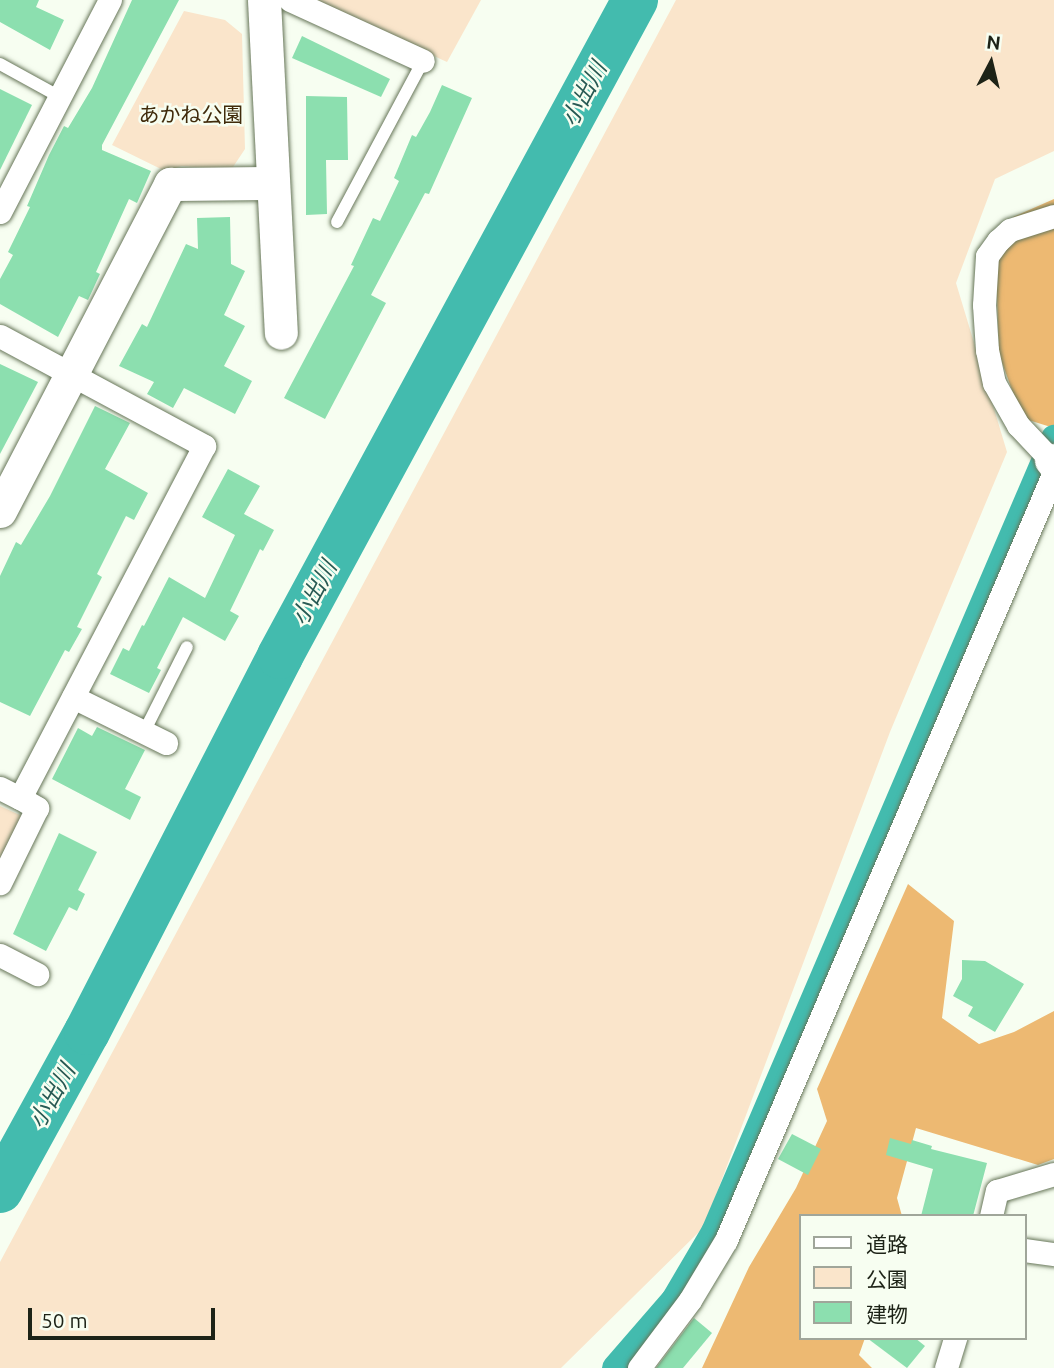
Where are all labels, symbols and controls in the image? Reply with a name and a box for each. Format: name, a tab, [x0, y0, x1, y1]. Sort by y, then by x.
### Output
north arrow	[956, 28, 1026, 98]
text: N	[985, 30, 1002, 54]
water label: 小出川	[556, 57, 612, 131]
park label: あかね公園	[139, 101, 243, 127]
water label: 小出川	[286, 556, 342, 630]
water label: 小出川	[23, 1059, 81, 1133]
legend	[799, 1214, 1026, 1340]
text: 道路	[866, 1232, 908, 1256]
text: 公園	[866, 1267, 908, 1291]
scale bar	[32, 1294, 219, 1338]
text: 建物	[866, 1302, 908, 1326]
text: 50 m	[41, 1308, 88, 1332]

